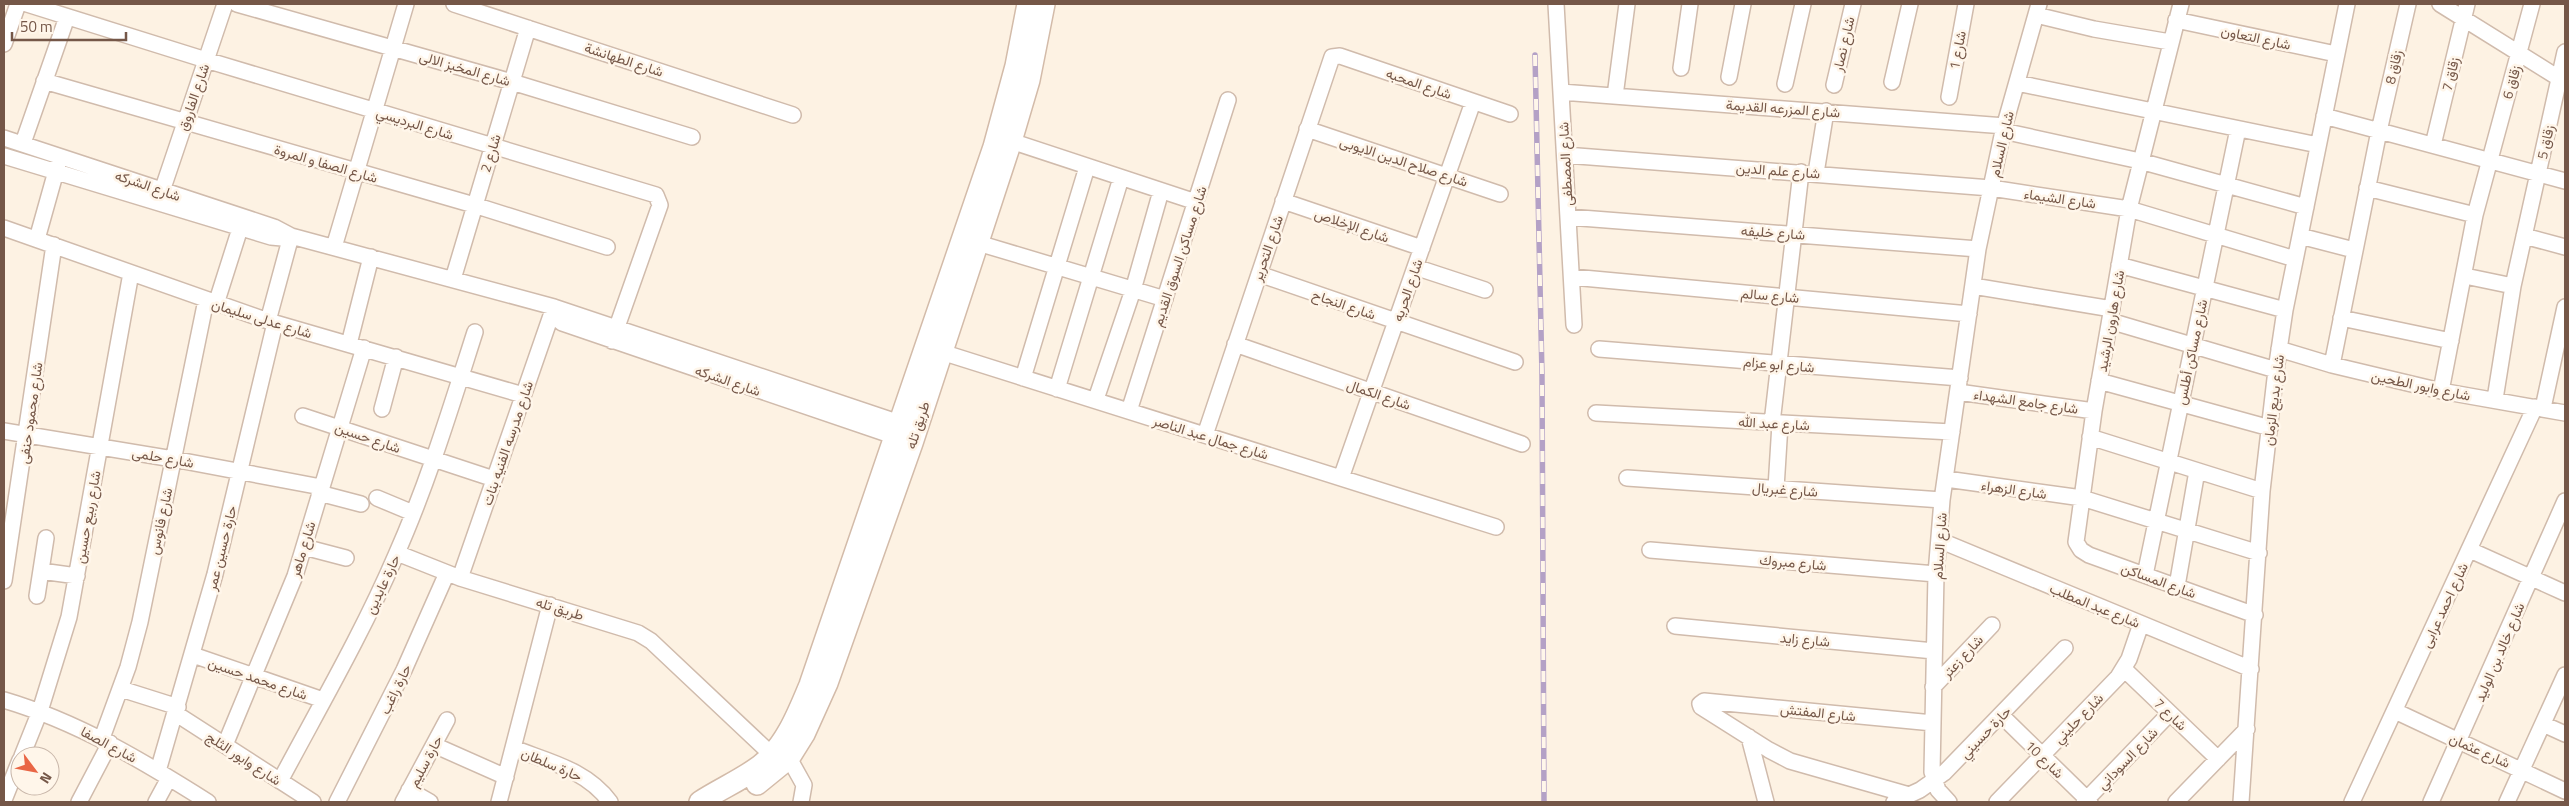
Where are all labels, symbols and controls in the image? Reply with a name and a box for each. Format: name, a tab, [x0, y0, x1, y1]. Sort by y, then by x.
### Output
scale bar	[12, 10, 126, 42]
street label: شارع نصار	[1826, 14, 1860, 75]
text: 50 m	[20, 15, 53, 38]
street label: شارع التعاون	[2219, 19, 2293, 56]
street label: شارع 1	[1943, 29, 1972, 71]
street label: شارع الطهانشة	[582, 36, 666, 83]
street label: شارع المخبز الالى	[417, 45, 513, 92]
street label: زقاق 8	[2379, 48, 2407, 86]
street label: زقاق 7	[2436, 55, 2464, 93]
street label: شارع الفاروق	[172, 61, 215, 134]
street label: شارع المحبه	[1383, 62, 1455, 105]
street label: زقاق 6	[2496, 62, 2526, 101]
street label: شارع المزرعه القديمة	[1725, 94, 1841, 123]
street label: شارع البرديسي	[373, 101, 456, 147]
street label: شارع السلام	[1983, 109, 2020, 179]
street label: شارع المصطفى	[1552, 121, 1579, 207]
street label: زقاق 5	[2531, 123, 2559, 161]
street label: شارع صلاح الدين الايوبى	[1337, 130, 1471, 193]
street label: شارع 2	[474, 131, 507, 175]
street label: شارع الصفا و المروة	[271, 138, 380, 189]
street label: شارع علم الدين	[1735, 157, 1821, 184]
street label: شارع الشركه	[112, 164, 184, 207]
street label: شارع مساكن السوق القديم	[1146, 183, 1213, 329]
street label: شارع الشيماء	[2022, 183, 2097, 214]
street label: شارع الإخلاص	[1312, 202, 1392, 249]
street label: شارع التحرير	[1246, 212, 1289, 285]
street label: شارع خليفه	[1740, 219, 1806, 246]
street label: شارع الحريه	[1386, 256, 1428, 325]
street label: شارع هارون الرشيد	[2091, 268, 2130, 374]
street label: شارع سالم	[1740, 282, 1800, 309]
street label: شارع النجاح	[1309, 283, 1379, 326]
street label: شارع عدلى سليمان	[209, 293, 315, 344]
street label: شارع مساكن أطلس	[2170, 297, 2213, 407]
street label: شارع ابو عزام	[1743, 350, 1815, 379]
street label: شارع بديع الزمان	[2257, 353, 2290, 447]
street label: شارع الشركه	[692, 359, 764, 402]
street label: شارع محمود حنفى	[12, 361, 49, 465]
street label: شارع وابور الطحين	[2369, 364, 2473, 407]
street label: شارع الكمال	[1344, 373, 1414, 416]
street label: شارع مدرسه الفنيه بنات	[476, 378, 539, 508]
street label: شارع جامع الشهداء	[1972, 383, 2080, 420]
street label: طريق تله	[899, 398, 935, 452]
street label: شارع جمال عبد الناصر	[1149, 409, 1271, 466]
street label: شارع عبد الله	[1738, 411, 1810, 436]
street label: شارع حسين	[332, 416, 404, 459]
street label: شارع حلمى	[130, 441, 196, 474]
street label: شارع ربيع حسين	[68, 469, 106, 565]
street label: شارع الزهراء	[1980, 474, 2048, 505]
street label: شارع غبريال	[1751, 476, 1819, 503]
street label: شارع فانوس	[143, 486, 178, 557]
street label: حارة حسين عمر	[200, 503, 242, 594]
street label: شارع السلام	[1926, 512, 1953, 580]
street label: شارع ماهر	[283, 518, 321, 581]
street label: شارع مبروك	[1758, 549, 1827, 576]
street label: حارة عابدين	[359, 551, 405, 617]
street label: شارع المساكن	[2118, 557, 2199, 604]
street label: شارع احمد عرابى	[2415, 559, 2474, 652]
street label: شارع عبد المطلب	[2046, 577, 2144, 634]
street label: طريق تله	[533, 591, 587, 625]
street label: شارع خالد بن الوليد	[2469, 599, 2530, 705]
street label: شارع زايد	[1779, 626, 1831, 653]
street label: شارع زعتر	[1936, 630, 1988, 684]
street label: شارع محمد حسين	[205, 651, 310, 706]
street label: حارة راغب	[374, 660, 416, 718]
street label: شارع حليني	[2048, 688, 2109, 750]
street label: شارع 7	[2149, 693, 2192, 736]
street label: شارع المفتش	[1779, 698, 1857, 727]
street label: حارة حسيني	[1954, 701, 2017, 765]
street label: شارع الصفا	[77, 720, 141, 769]
street label: شارع السوداني	[2092, 722, 2164, 795]
street label: شارع وابور الثلج	[202, 726, 286, 791]
street label: شارع عثمان	[2446, 727, 2514, 774]
street label: حارة سليم	[403, 731, 447, 791]
street label: شارع 10	[2020, 735, 2069, 784]
street label: حارة سلطان	[518, 742, 586, 786]
north arrow	[10, 746, 60, 796]
text: N	[35, 768, 58, 788]

